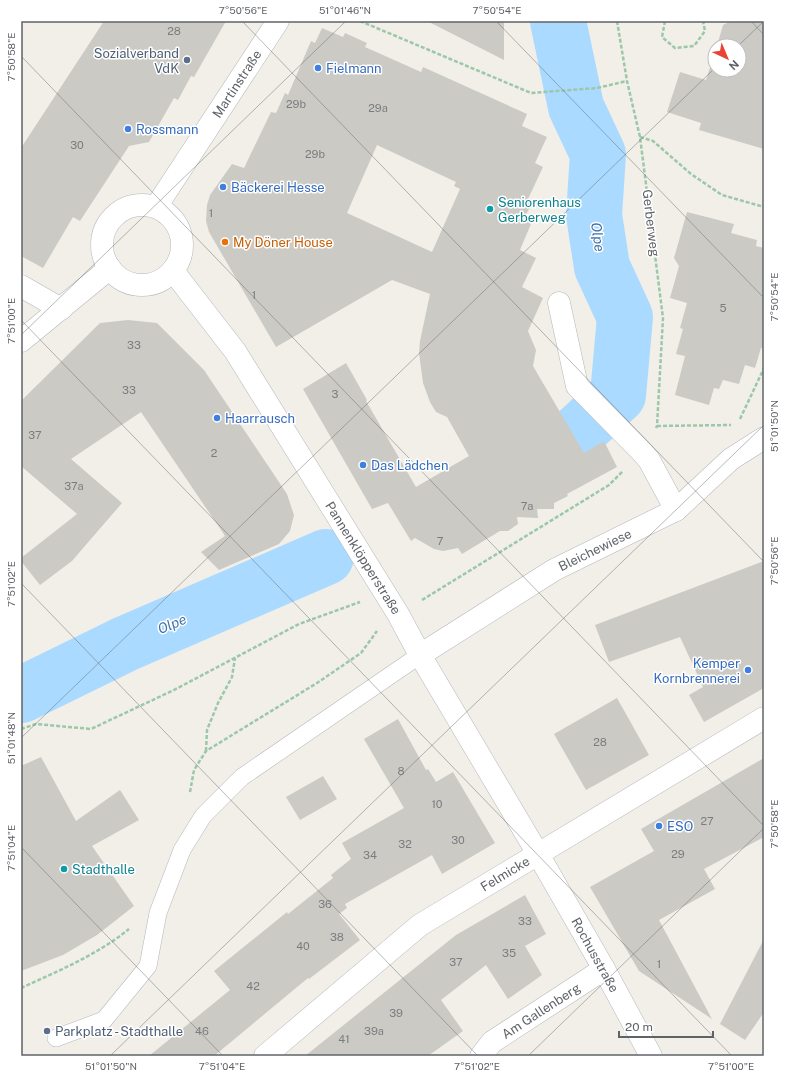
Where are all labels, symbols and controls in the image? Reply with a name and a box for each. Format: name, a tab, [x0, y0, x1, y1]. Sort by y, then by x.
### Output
text: 7°50'56"E	[219, 4, 267, 16]
text: 51°01'46"N	[319, 4, 371, 16]
text: 7°50'54"E	[473, 4, 521, 16]
house number: 28	[167, 25, 181, 37]
text: 7°50'58"E	[5, 33, 17, 81]
north arrow	[707, 38, 747, 78]
place label: Sozialverband VdK	[94, 46, 179, 76]
street label: Martinstraße	[209, 47, 265, 121]
marker: Sozialverband VdK	[182, 55, 192, 65]
text: N	[727, 58, 741, 72]
place label: Fielmann	[326, 61, 382, 76]
marker: Fielmann	[313, 63, 323, 73]
house number: 29b	[286, 98, 306, 110]
house number: 29a	[368, 102, 388, 114]
place label: Rossmann	[136, 122, 198, 137]
marker: Rossmann	[123, 124, 133, 134]
house number: 30	[70, 139, 84, 151]
house number: 29b	[305, 148, 325, 160]
place label: Bäckerei Hesse	[231, 180, 325, 195]
marker: Bäckerei Hesse	[218, 182, 228, 192]
street label: Gerberweg	[639, 188, 663, 258]
place label: Seniorenhaus Gerberweg	[498, 195, 581, 225]
marker: Seniorenhaus Gerberweg	[485, 204, 495, 214]
house number: 1	[209, 207, 213, 219]
water label: Olpe	[588, 221, 608, 253]
place label: My Döner House	[233, 235, 333, 250]
marker: My Döner House	[220, 237, 230, 247]
text: 7°50'54"E	[768, 273, 780, 321]
house number: 1	[252, 289, 256, 301]
text: 7°51'00"E	[5, 298, 17, 344]
house number: 5	[719, 302, 727, 314]
house number: 33	[127, 339, 141, 351]
house number: 33	[122, 384, 136, 396]
house number: 3	[332, 388, 339, 400]
text: 51°01'50"N	[768, 400, 780, 452]
place label: Haarrausch	[225, 411, 295, 426]
marker: Haarrausch	[212, 413, 222, 423]
house number: 37	[28, 429, 42, 441]
house number: 2	[211, 447, 218, 459]
place label: Das Lädchen	[371, 458, 448, 473]
marker: Das Lädchen	[358, 460, 368, 470]
house number: 37a	[64, 480, 84, 492]
street label: Pannenklöpperstraße	[322, 499, 404, 617]
house number: 7a	[521, 500, 533, 512]
street label: Bleichewiese	[556, 526, 634, 574]
house number: 7	[437, 535, 444, 547]
text: 7°50'56"E	[768, 537, 780, 585]
text: 7°51'02"E	[5, 561, 17, 607]
water label: Olpe	[155, 611, 189, 637]
place label: Kemper Kornbrennerei	[654, 656, 740, 686]
marker: Kemper Kornbrennerei	[743, 665, 753, 675]
text: 51°01'48"N	[5, 712, 17, 764]
house number: 28	[593, 736, 607, 748]
house number: 8	[397, 765, 405, 777]
house number: 10	[431, 798, 443, 810]
text: 7°50'58"E	[768, 800, 780, 848]
house number: 27	[700, 815, 714, 827]
place label: ESO	[667, 819, 693, 834]
marker: ESO	[654, 821, 664, 831]
text: 7°51'04"E	[5, 825, 17, 871]
house number: 30	[451, 834, 465, 846]
house number: 32	[398, 838, 412, 850]
house number: 29	[671, 848, 685, 860]
house number: 34	[363, 849, 377, 861]
street label: Felmicke	[478, 854, 532, 894]
place label: Stadthalle	[72, 862, 135, 877]
marker: Stadthalle	[59, 864, 69, 874]
house number: 36	[318, 898, 332, 910]
house number: 33	[518, 915, 532, 927]
street label: Rochusstraße	[568, 915, 622, 995]
house number: 38	[330, 931, 344, 943]
house number: 40	[296, 940, 310, 952]
house number: 35	[502, 947, 516, 959]
house number: 37	[449, 956, 463, 968]
house number: 1	[657, 958, 661, 970]
house number: 42	[246, 980, 260, 992]
street label: Am Gallenberg	[499, 980, 583, 1042]
house number: 39	[389, 1007, 403, 1019]
scale bar	[619, 1013, 713, 1039]
text: 20 m	[625, 1020, 653, 1034]
place label: Parkplatz - Stadthalle	[55, 1024, 183, 1039]
house number: 46	[195, 1025, 209, 1037]
house number: 39a	[364, 1025, 384, 1037]
marker: Parkplatz - Stadthalle	[42, 1026, 52, 1036]
house number: 41	[338, 1033, 350, 1045]
text: 51°01'50"N	[85, 1060, 137, 1072]
text: 7°51'04"E	[199, 1060, 245, 1072]
text: 7°51'02"E	[454, 1060, 500, 1072]
text: 7°51'00"E	[708, 1060, 754, 1072]

